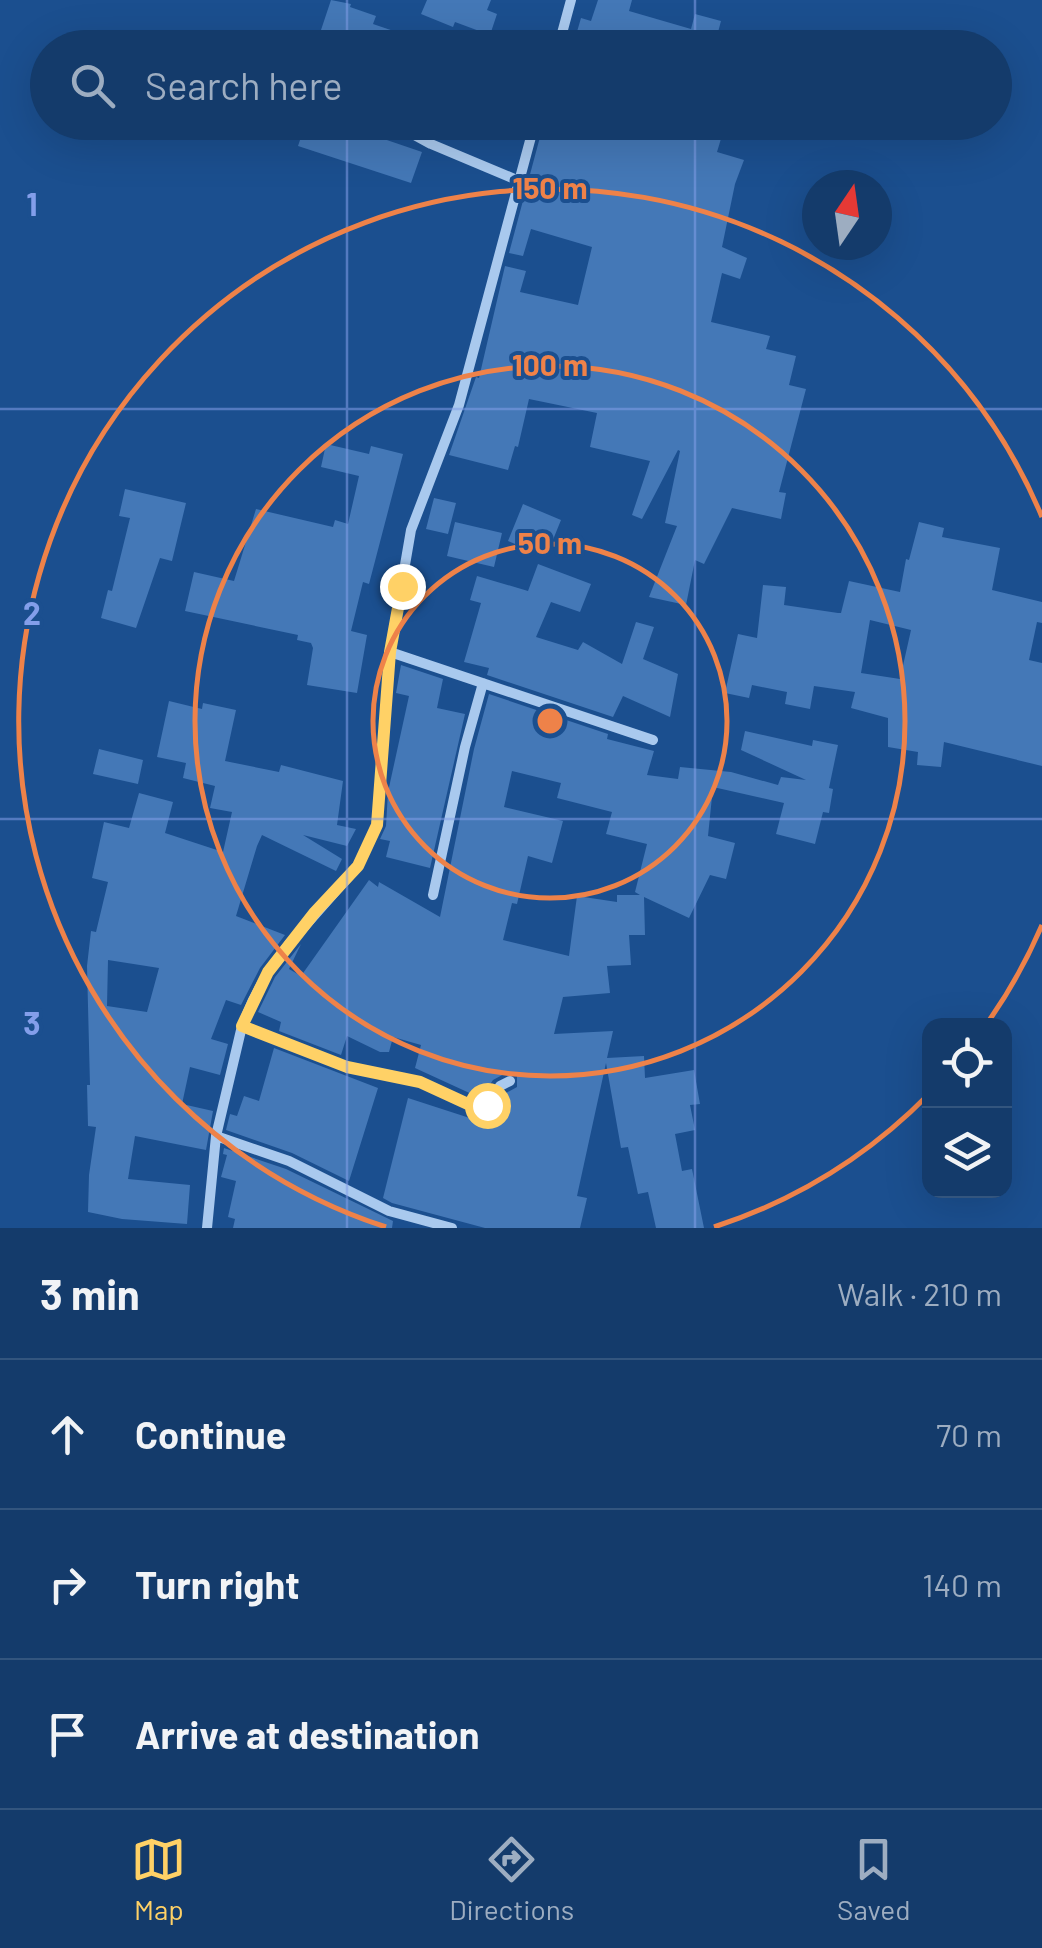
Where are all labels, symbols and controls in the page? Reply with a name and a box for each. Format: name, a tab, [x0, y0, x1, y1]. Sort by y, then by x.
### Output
search box	[30, 30, 1012, 140]
icon: search	[65, 58, 120, 113]
text: Search here	[145, 62, 343, 108]
text: 150 m	[513, 169, 587, 205]
north arrow	[802, 170, 892, 260]
text: 1	[26, 184, 38, 222]
text: 100 m	[512, 346, 588, 382]
text: 50 m	[518, 524, 582, 560]
route end	[380, 564, 426, 610]
text: 2	[23, 593, 41, 631]
centre of rings	[532, 703, 568, 739]
text: 3	[23, 1003, 41, 1041]
map controls	[922, 1018, 1012, 1198]
button: locate	[922, 1018, 1012, 1108]
route start	[465, 1083, 511, 1129]
button: layers	[922, 1108, 1012, 1198]
text: 3 min	[40, 1268, 140, 1318]
text: Walk · 210 m	[837, 1274, 1002, 1312]
icon: ahead	[40, 1407, 95, 1462]
text: Continue	[135, 1411, 286, 1457]
text: 70 m	[936, 1415, 1002, 1453]
icon: right	[40, 1557, 95, 1612]
text: Turn right	[135, 1561, 300, 1607]
text: 140 m	[922, 1565, 1002, 1603]
icon: arrive	[40, 1707, 95, 1762]
text: Arrive at destination	[135, 1711, 480, 1757]
tab: Map	[131, 1832, 186, 1926]
tab: Directions	[449, 1832, 574, 1926]
tab: Saved	[837, 1832, 911, 1926]

